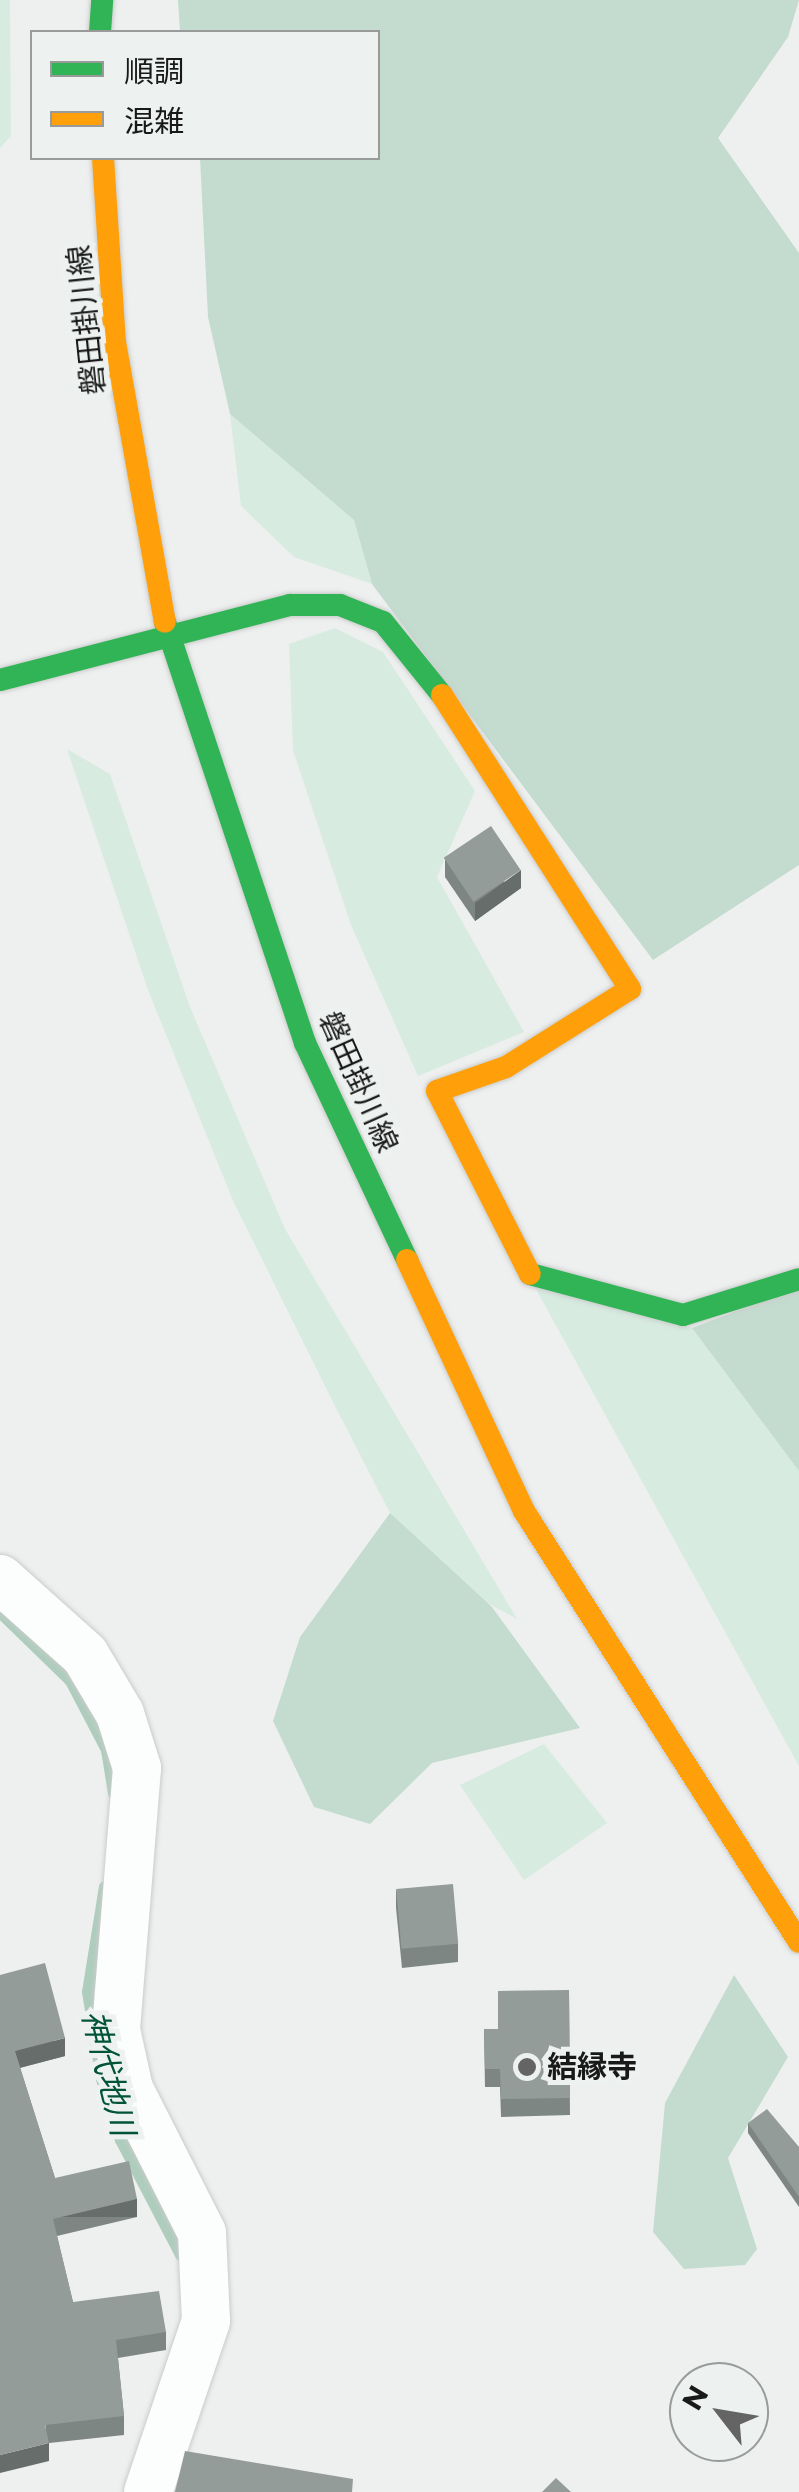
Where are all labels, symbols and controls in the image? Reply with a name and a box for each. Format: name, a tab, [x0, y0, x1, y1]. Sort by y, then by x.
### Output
legend	[30, 30, 380, 160]
text: 順調	[124, 53, 184, 90]
text: 混雑	[124, 103, 184, 140]
street label: 磐田掛川線	[61, 244, 113, 396]
street label: 磐田掛川線	[311, 1006, 405, 1158]
water label: 神代地川	[74, 2006, 142, 2140]
place label: 結縁寺	[547, 2049, 637, 2085]
marker: 結縁寺	[516, 2056, 538, 2078]
north arrow	[669, 2362, 769, 2462]
text: N	[675, 2379, 715, 2416]

